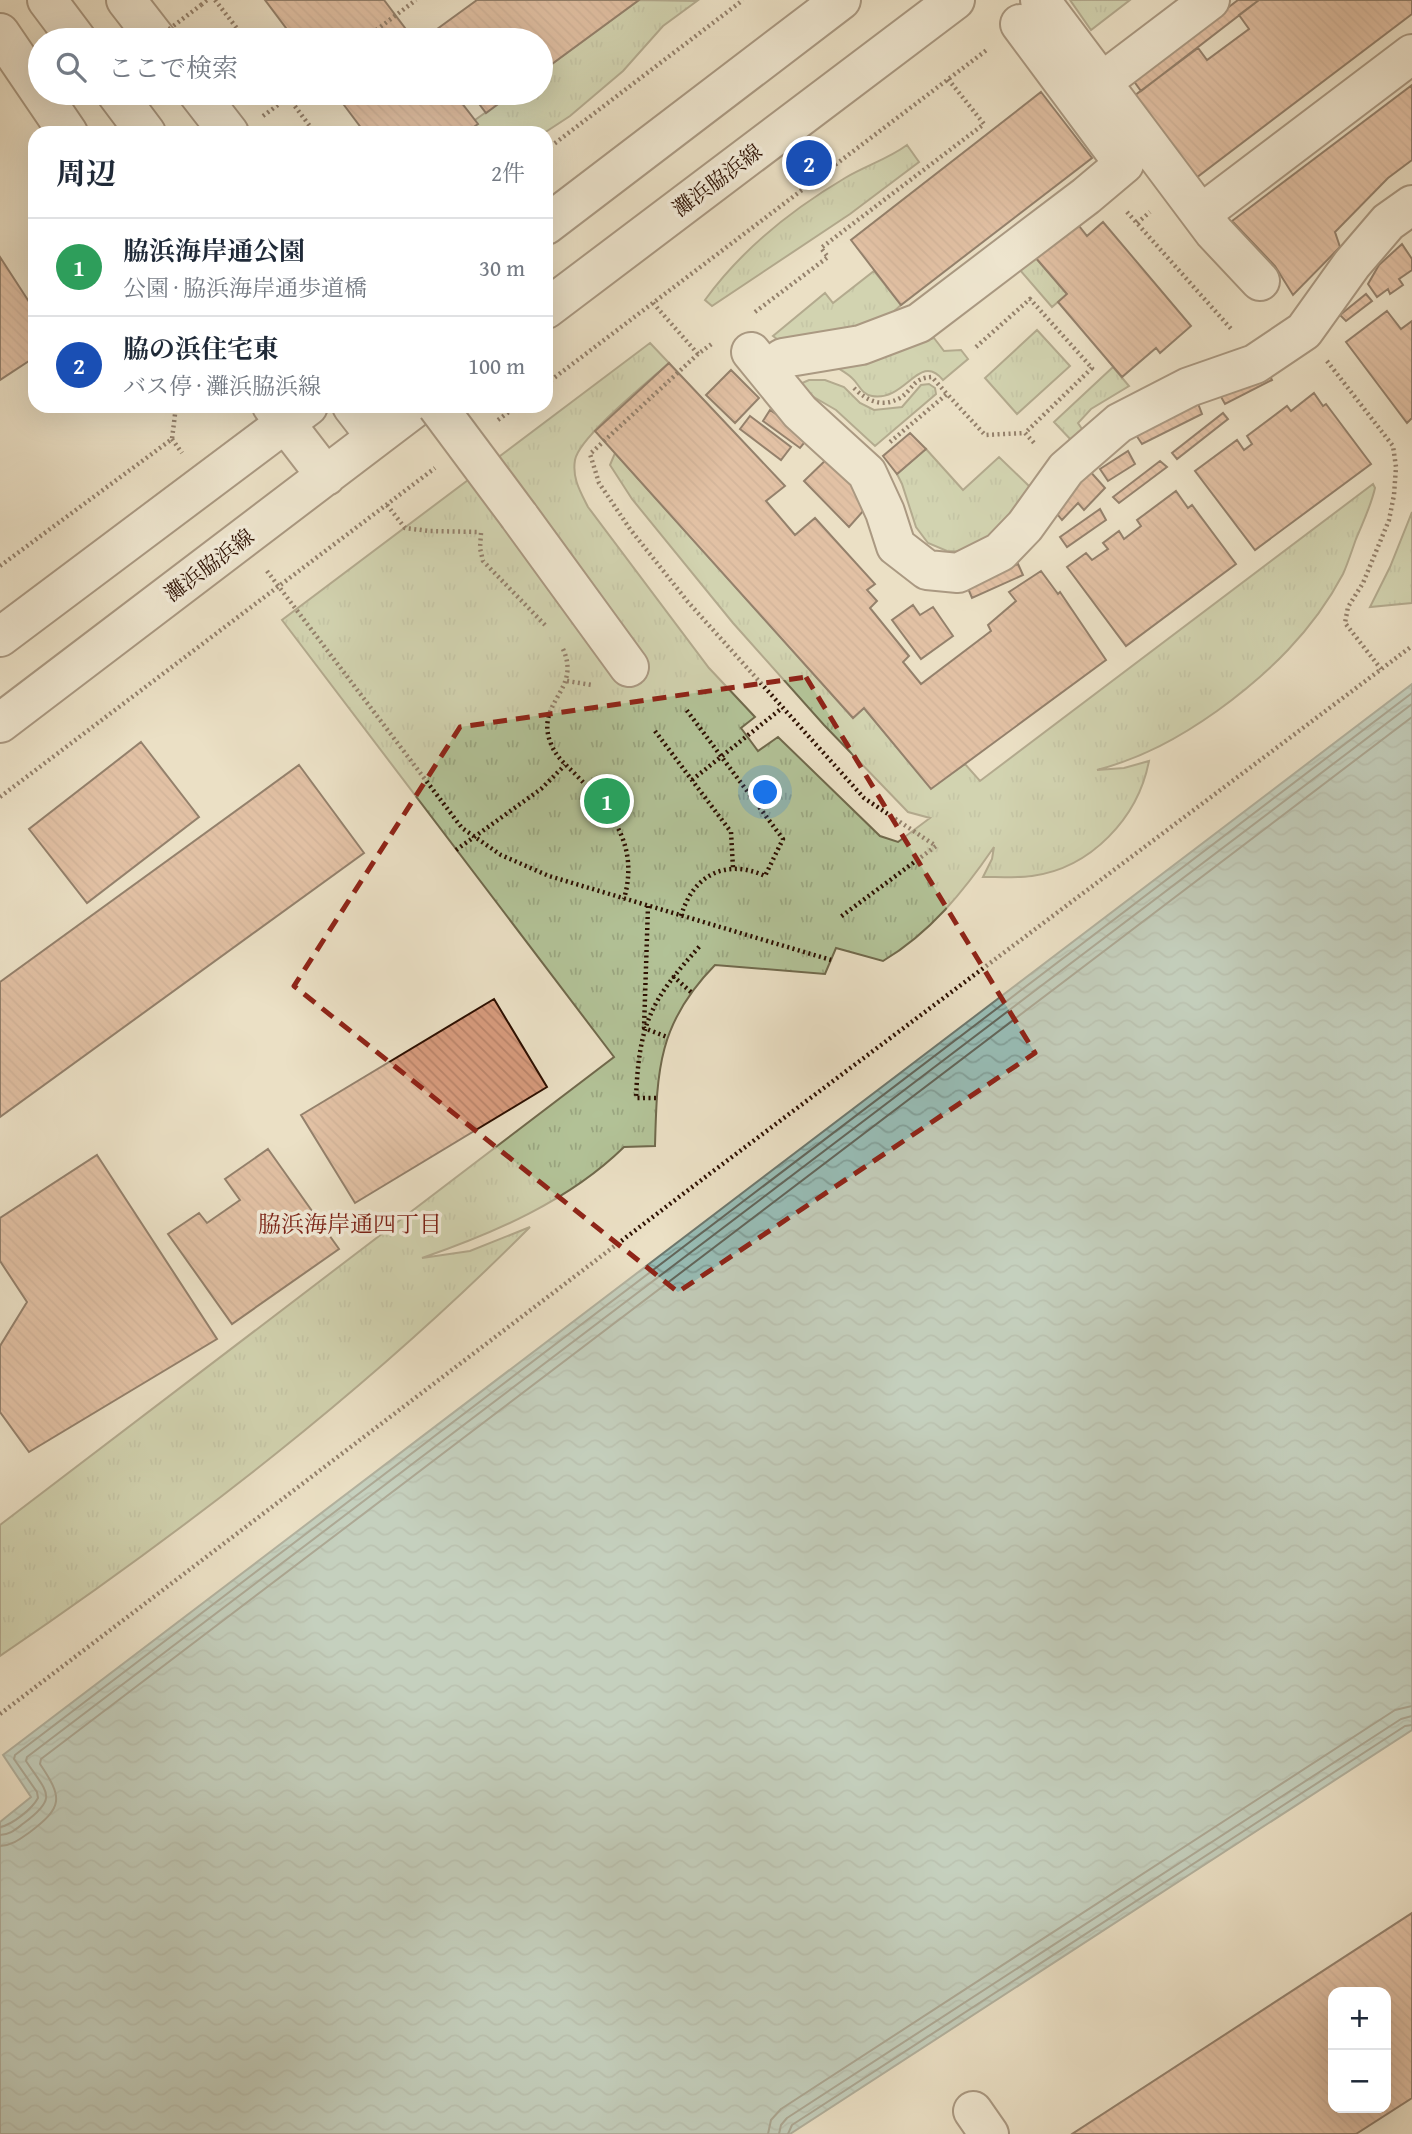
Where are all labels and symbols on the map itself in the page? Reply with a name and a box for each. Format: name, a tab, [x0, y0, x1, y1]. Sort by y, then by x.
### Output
street label: 灘浜脇浜線	[666, 136, 768, 224]
pin: 2	[786, 137, 832, 189]
street label: 灘浜脇浜線	[158, 521, 260, 609]
pin: 1	[584, 775, 630, 827]
your location	[748, 775, 782, 809]
district label: 脇浜海岸通四丁目	[258, 1207, 442, 1240]

